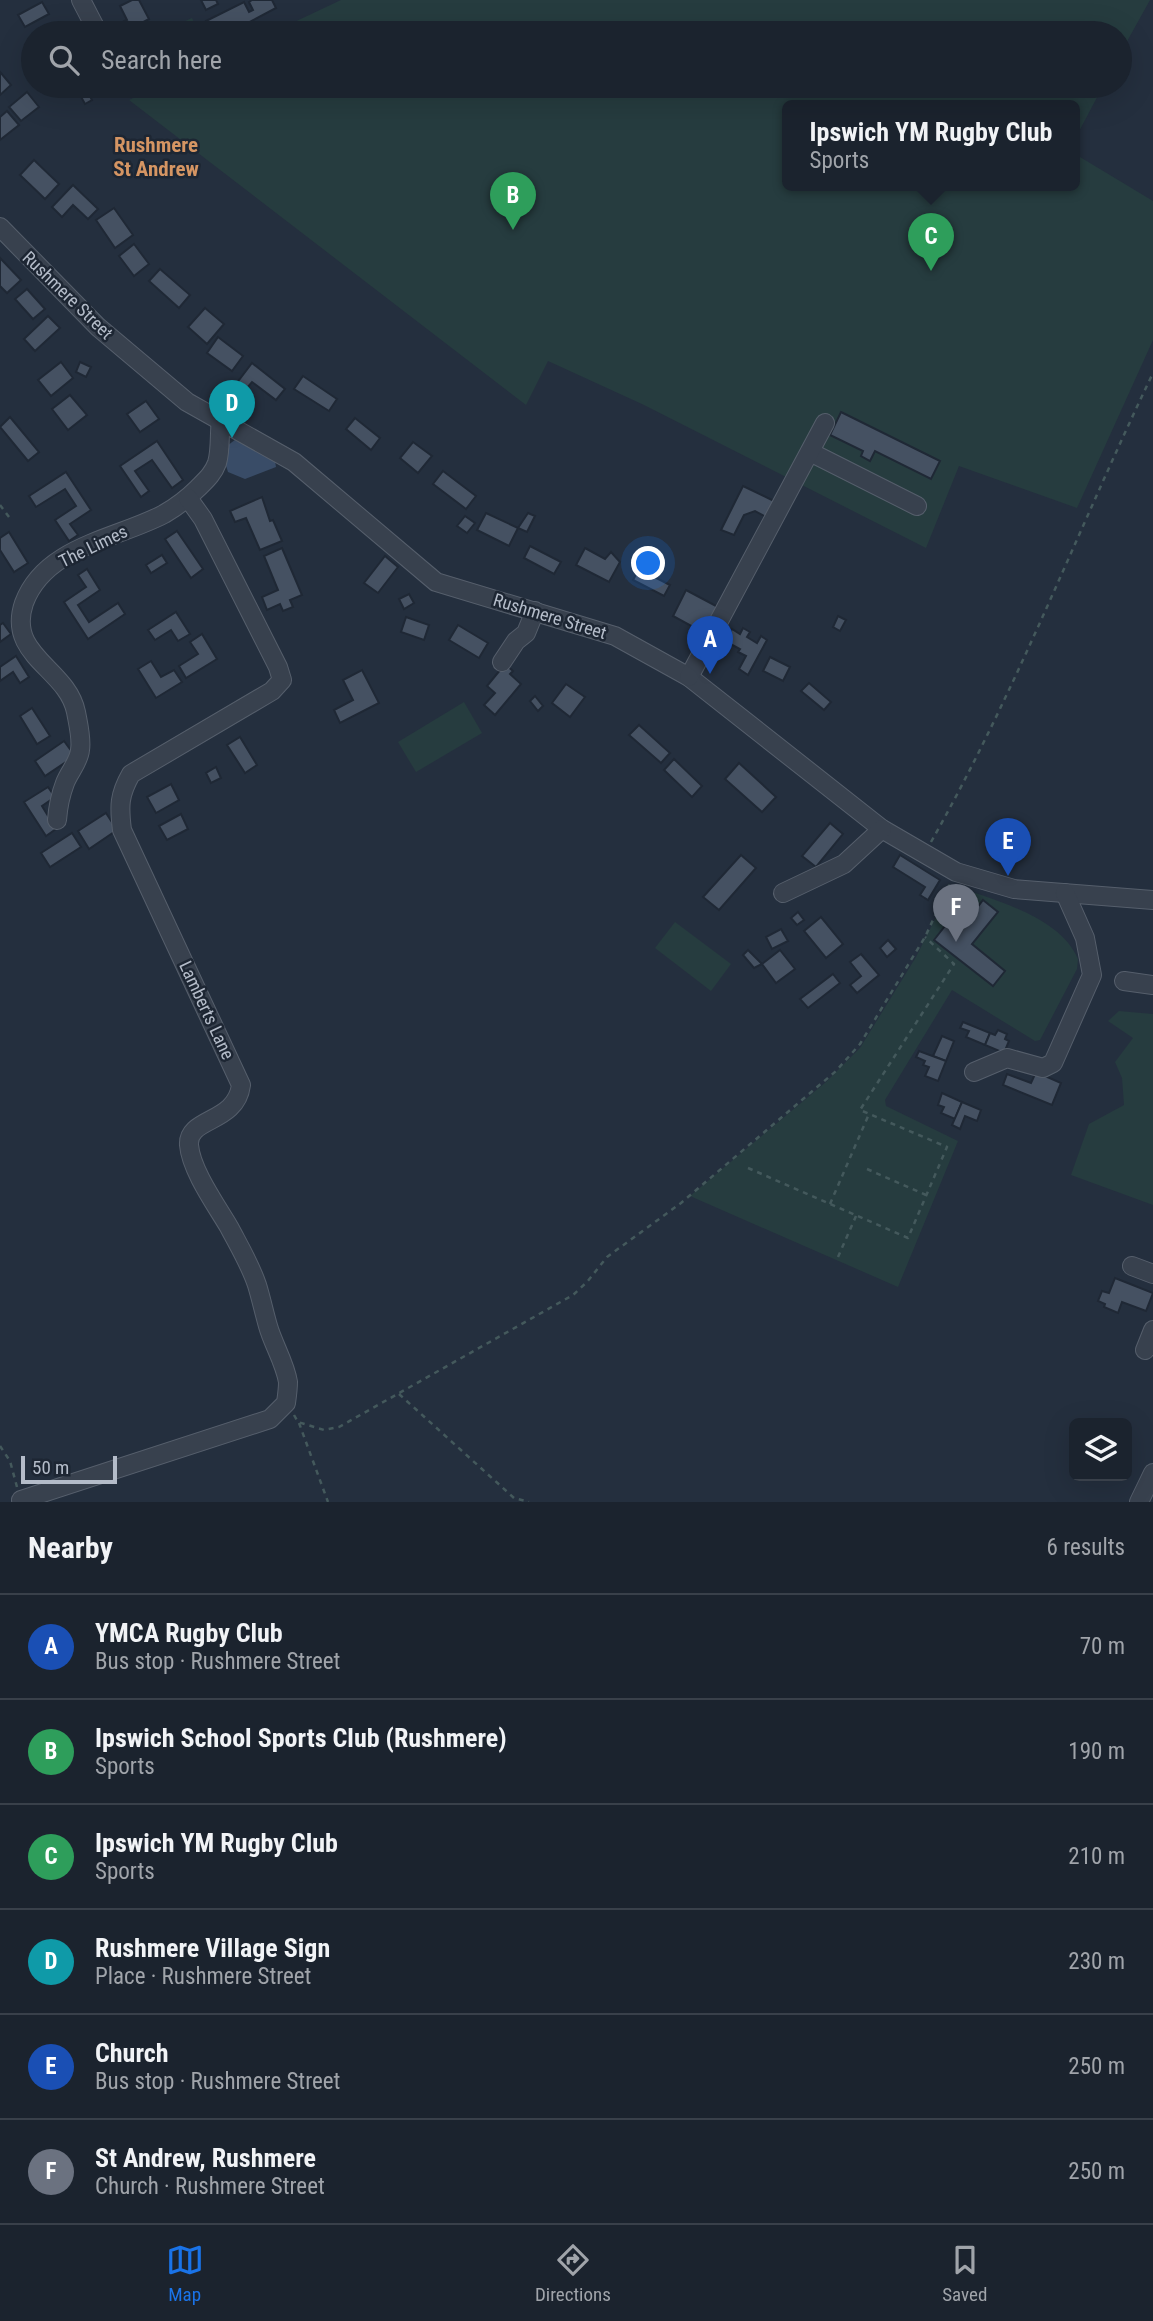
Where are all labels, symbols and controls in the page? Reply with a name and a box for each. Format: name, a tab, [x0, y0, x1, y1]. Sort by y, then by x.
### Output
search box	[21, 21, 1132, 98]
icon: search	[45, 41, 83, 79]
text: Search here	[101, 45, 222, 75]
popup	[782, 100, 1080, 191]
text: Ipswich YM Rugby Club	[810, 117, 1052, 147]
district label: Rushmere St Andrew	[113, 133, 199, 181]
text: Sports	[810, 147, 869, 174]
pin: B	[490, 172, 536, 230]
pin: C	[908, 213, 954, 271]
street label: Rushmere Street	[19, 247, 117, 343]
pin: D	[209, 380, 255, 438]
street label: The Limes	[55, 520, 131, 572]
your location	[631, 546, 665, 580]
street label: Rushmere Street	[491, 589, 609, 643]
pin: A	[687, 616, 733, 674]
pin: E	[985, 818, 1031, 876]
pin: F	[933, 884, 979, 942]
street label: Lamberts Lane	[175, 958, 239, 1062]
map controls	[1069, 1418, 1132, 1481]
button: layers	[1069, 1418, 1132, 1481]
scale bar	[21, 1453, 117, 1485]
text: 50 m	[32, 1456, 69, 1479]
text: Nearby	[28, 1530, 113, 1565]
text: 6 results	[1047, 1534, 1125, 1561]
text: YMCA Rugby Club	[95, 1618, 283, 1648]
text: A	[44, 1633, 58, 1660]
text: 70 m	[1080, 1633, 1125, 1660]
text: Bus stop · Rushmere Street	[95, 1648, 340, 1675]
text: Ipswich School Sports Club (Rushmere)	[95, 1723, 507, 1753]
text: B	[45, 1738, 57, 1765]
text: 190 m	[1068, 1738, 1125, 1765]
text: Sports	[95, 1753, 155, 1780]
text: Ipswich YM Rugby Club	[95, 1828, 338, 1858]
text: C	[44, 1843, 58, 1870]
text: 210 m	[1068, 1843, 1125, 1870]
text: Sports	[95, 1858, 155, 1885]
text: Rushmere Village Sign	[95, 1933, 330, 1963]
text: D	[45, 1948, 58, 1975]
text: 230 m	[1068, 1948, 1125, 1975]
text: Place · Rushmere Street	[95, 1963, 311, 1990]
text: Church	[95, 2038, 169, 2068]
text: E	[45, 2053, 57, 2080]
text: 250 m	[1068, 2053, 1125, 2080]
text: Bus stop · Rushmere Street	[95, 2068, 340, 2095]
text: St Andrew, Rushmere	[95, 2143, 316, 2173]
text: F	[46, 2158, 56, 2185]
text: 250 m	[1068, 2158, 1125, 2185]
text: Church · Rushmere Street	[95, 2173, 325, 2200]
tab: Map	[166, 2241, 204, 2306]
tab: Directions	[535, 2241, 611, 2306]
tab: Saved	[942, 2241, 987, 2306]

